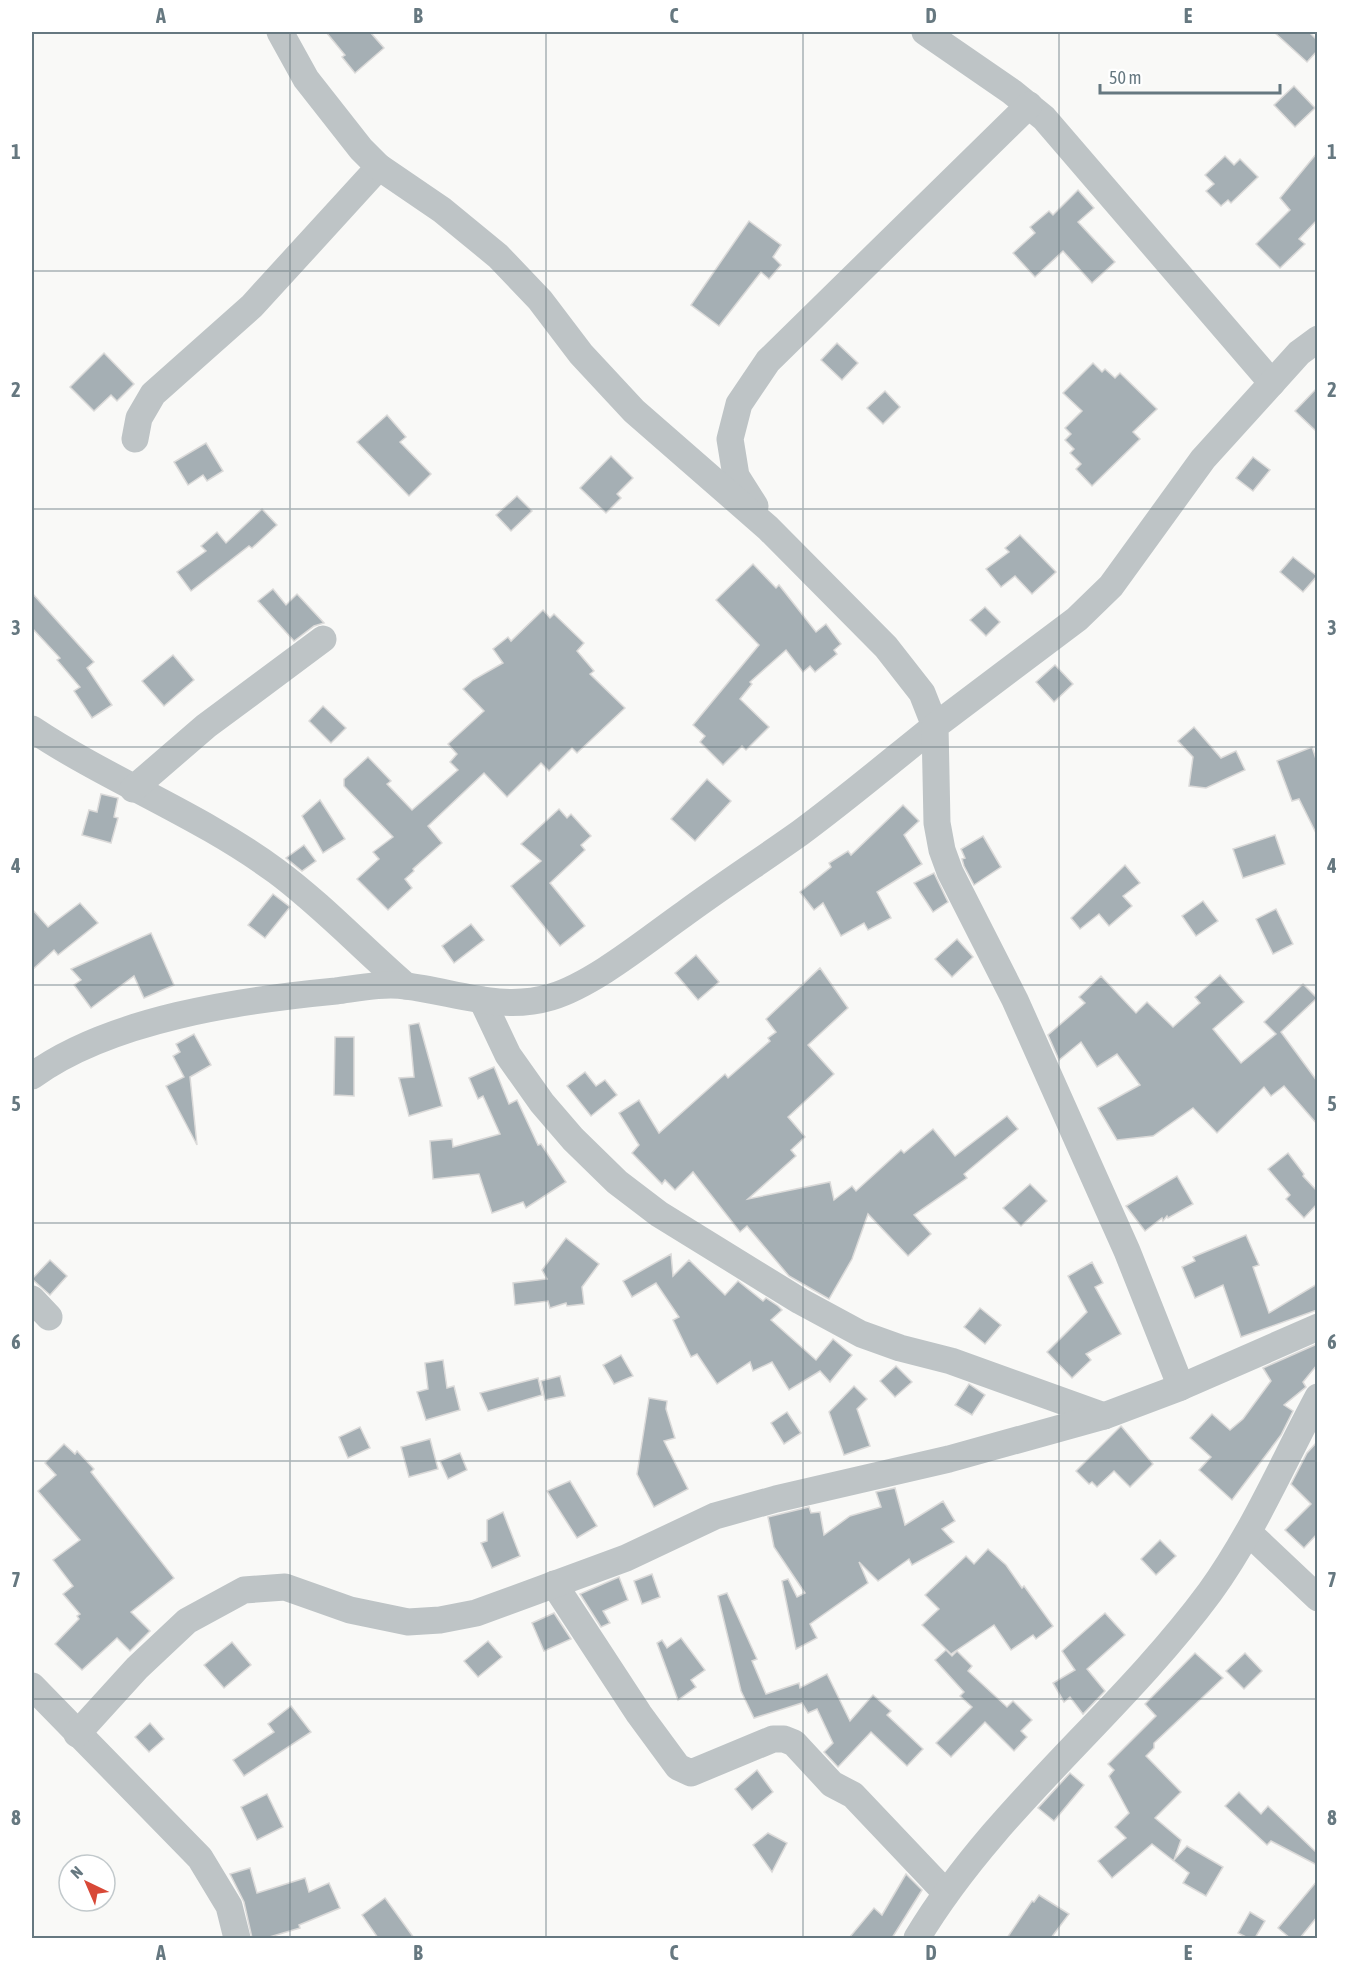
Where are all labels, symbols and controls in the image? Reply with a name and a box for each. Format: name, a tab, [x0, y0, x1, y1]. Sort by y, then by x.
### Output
text: A	[155, 4, 166, 27]
text: B	[413, 4, 423, 27]
text: C	[670, 4, 679, 27]
text: D	[925, 4, 937, 27]
text: E	[1184, 4, 1193, 27]
scale bar	[1100, 57, 1280, 95]
text: 50 m	[1109, 67, 1141, 88]
text: 1	[11, 140, 21, 163]
text: 1	[1327, 140, 1337, 163]
text: 2	[11, 378, 21, 401]
text: 2	[1327, 378, 1337, 401]
text: 3	[11, 616, 21, 639]
text: 3	[1327, 616, 1337, 639]
text: 4	[10, 854, 21, 877]
text: 4	[1326, 854, 1337, 877]
text: 5	[11, 1092, 21, 1115]
text: 5	[1327, 1092, 1337, 1115]
text: 6	[11, 1330, 21, 1353]
text: 6	[1327, 1330, 1337, 1353]
text: 7	[11, 1568, 21, 1591]
text: 7	[1327, 1568, 1337, 1591]
text: 8	[11, 1806, 21, 1829]
text: 8	[1327, 1806, 1337, 1829]
north arrow	[57, 1853, 117, 1913]
text: N	[67, 1862, 86, 1882]
text: A	[155, 1941, 166, 1964]
text: B	[413, 1941, 423, 1964]
text: C	[670, 1941, 679, 1964]
text: D	[925, 1941, 937, 1964]
text: E	[1184, 1941, 1193, 1964]

